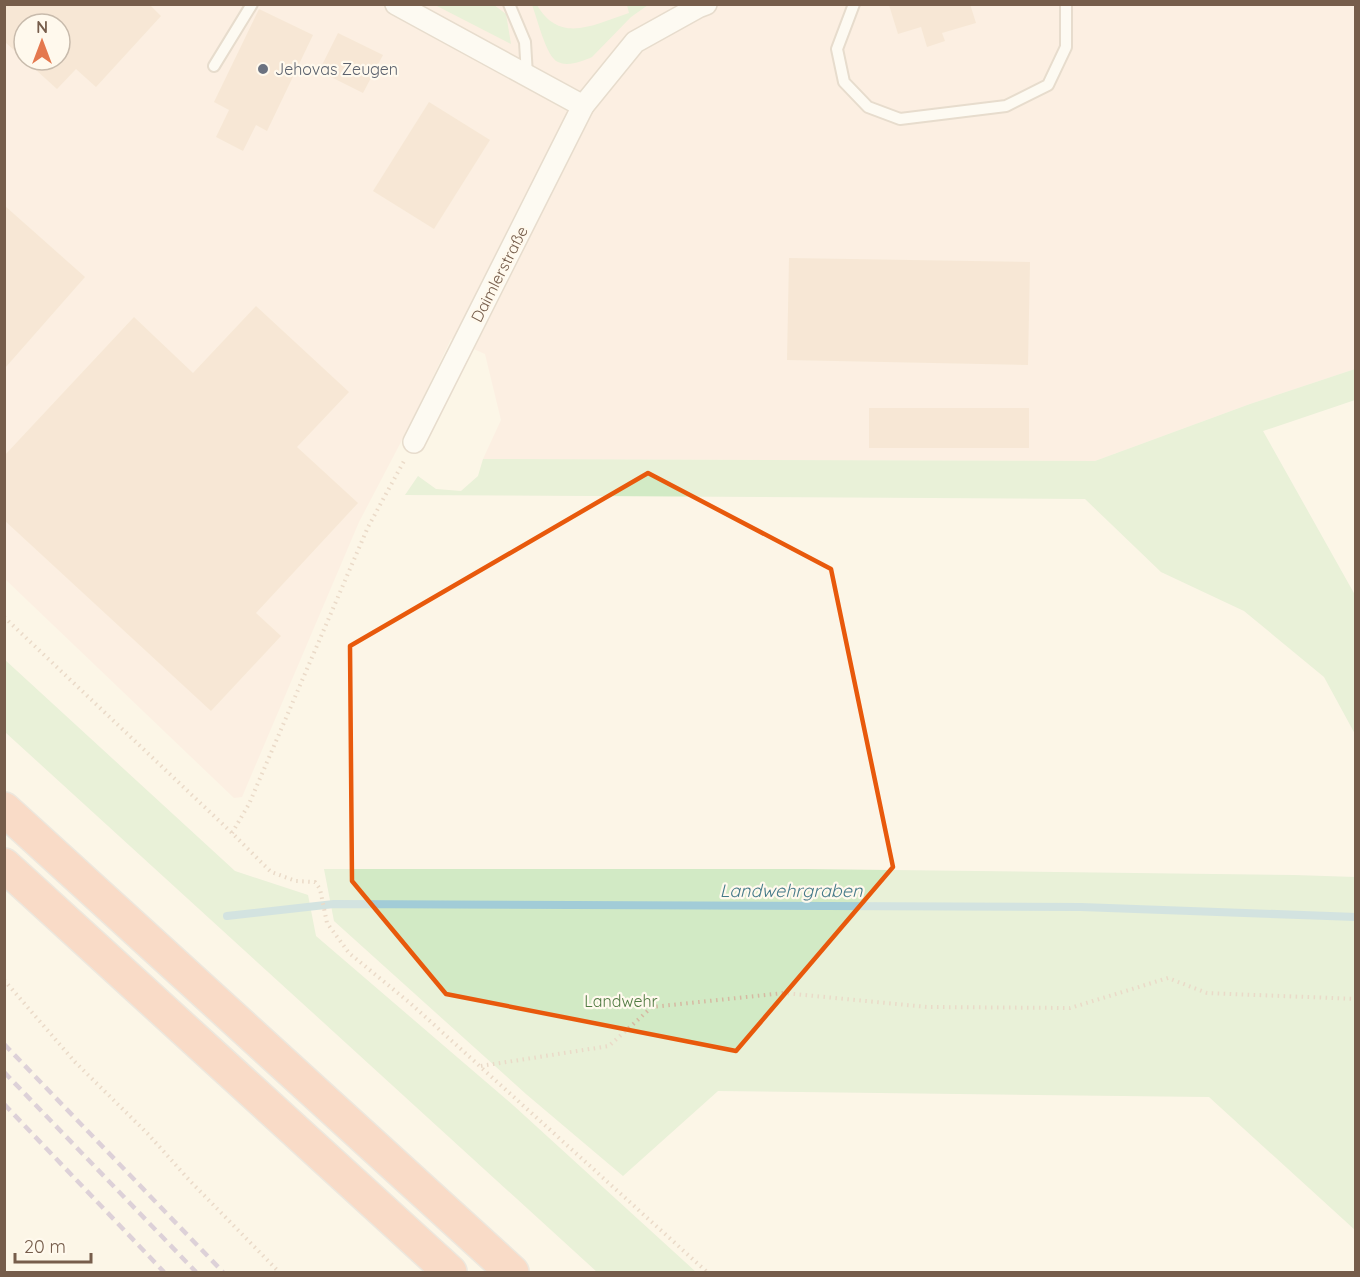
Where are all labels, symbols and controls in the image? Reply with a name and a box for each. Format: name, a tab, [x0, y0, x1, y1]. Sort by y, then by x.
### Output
north arrow	[12, 12, 72, 72]
text: N	[36, 17, 48, 37]
place label: Jehovas Zeugen	[275, 59, 398, 79]
marker: Jehovas Zeugen	[256, 62, 270, 76]
street label: Daimlerstraße	[466, 223, 532, 325]
water label: Landwehrgraben	[720, 879, 863, 902]
park label: Landwehr	[584, 991, 658, 1011]
scale bar	[15, 1226, 92, 1264]
text: 20 m	[24, 1235, 66, 1258]

